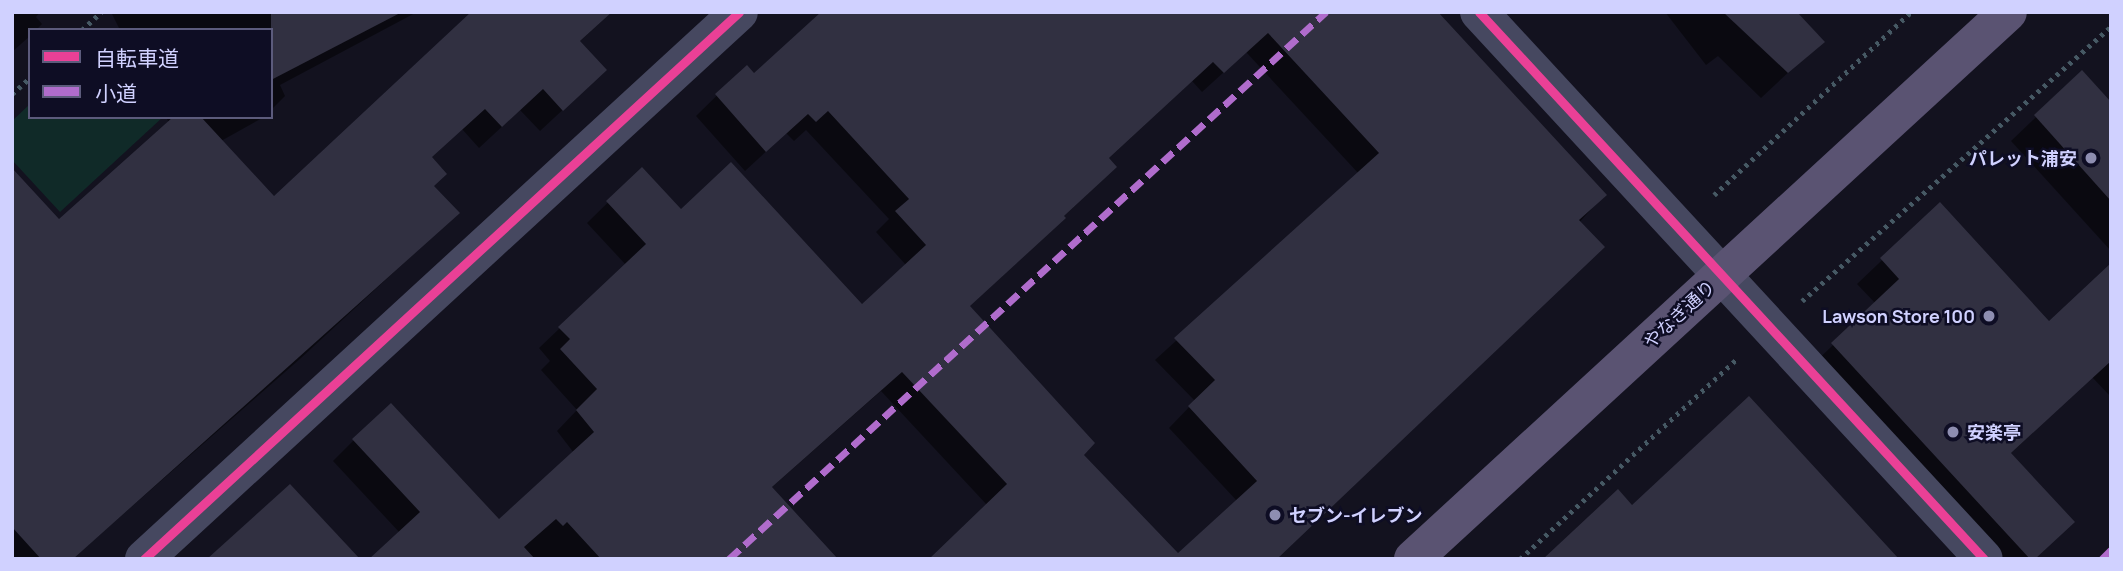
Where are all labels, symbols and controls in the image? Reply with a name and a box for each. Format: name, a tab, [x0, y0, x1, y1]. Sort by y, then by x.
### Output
legend	[28, 28, 273, 119]
text: 自転車道	[95, 44, 179, 72]
text: 小道	[95, 79, 137, 107]
place label: パレット浦安	[1969, 147, 2077, 169]
marker: パレット浦安	[2083, 150, 2099, 166]
street label: やなぎ通り	[1639, 275, 1719, 353]
place label: Lawson Store 100	[1822, 305, 1975, 327]
marker: Lawson Store 100	[1981, 308, 1997, 324]
place label: 安楽亭	[1967, 421, 2021, 443]
marker: 安楽亭	[1945, 424, 1961, 440]
place label: セブン-イレブン	[1289, 504, 1423, 526]
marker: セブン-イレブン	[1267, 507, 1283, 523]

